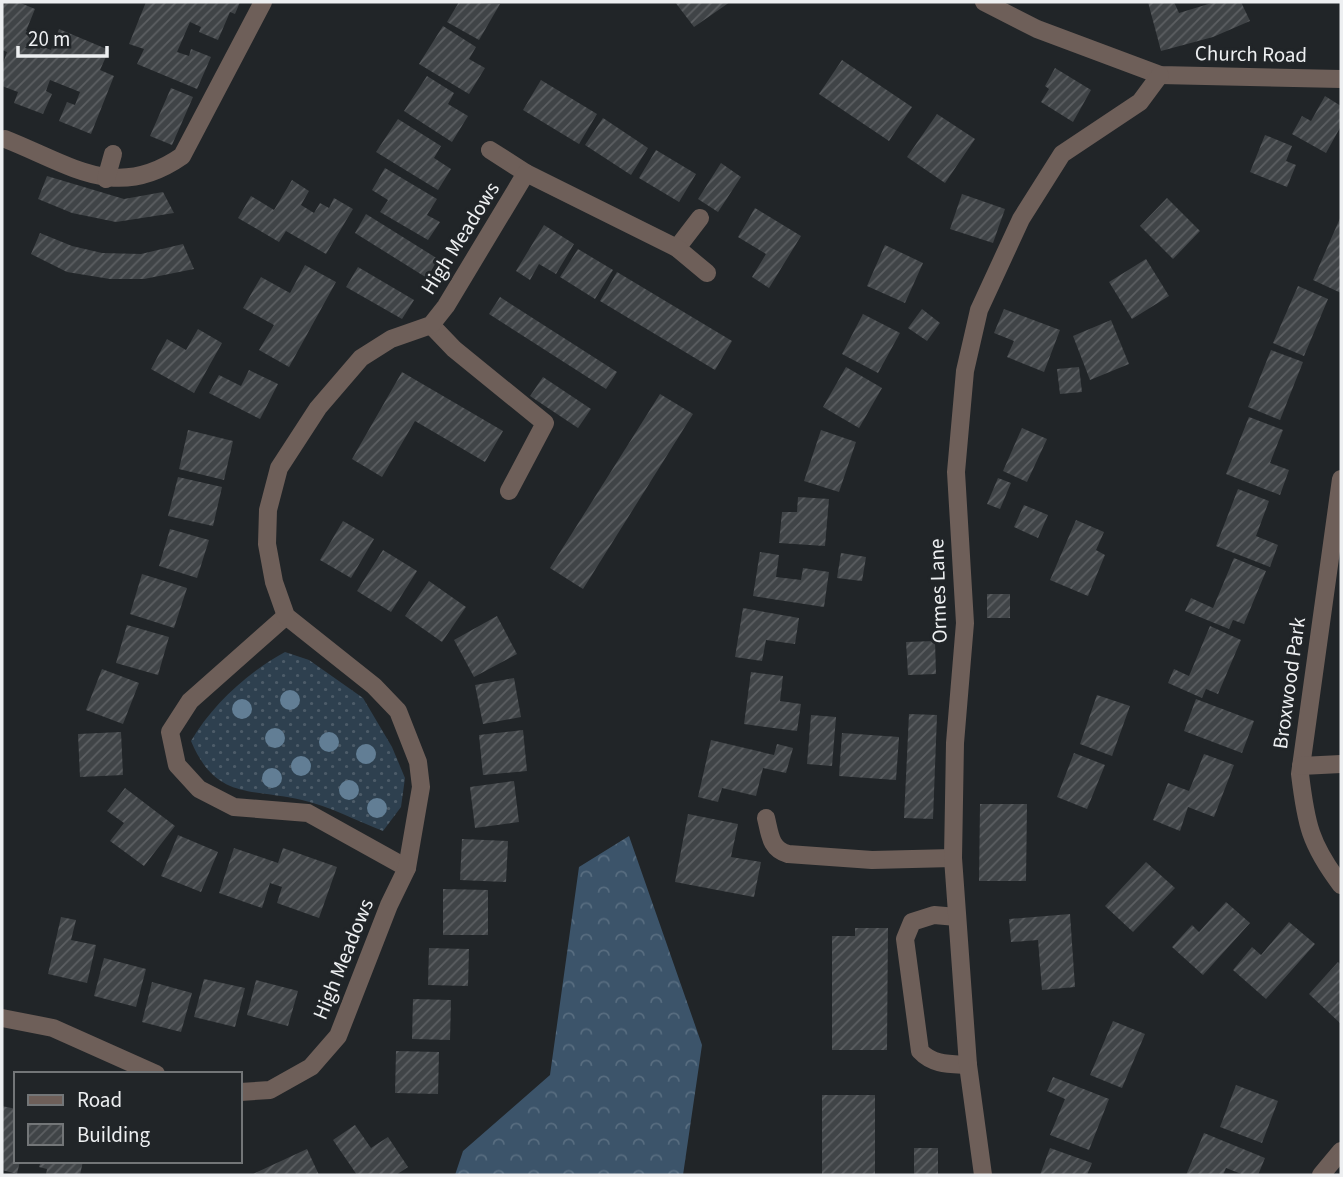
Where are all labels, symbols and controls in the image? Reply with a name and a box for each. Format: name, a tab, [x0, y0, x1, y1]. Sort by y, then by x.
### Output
scale bar	[18, 14, 107, 58]
text: 20 m	[28, 24, 70, 54]
street label: Church Road	[1195, 38, 1307, 70]
street label: High Meadows	[413, 176, 507, 300]
street label: Ormes Lane	[921, 538, 955, 644]
street label: Broxwood Park	[1265, 615, 1313, 751]
street label: High Meadows	[305, 894, 381, 1024]
legend	[14, 1072, 242, 1163]
text: Road	[77, 1085, 122, 1115]
text: Building	[77, 1120, 151, 1150]

